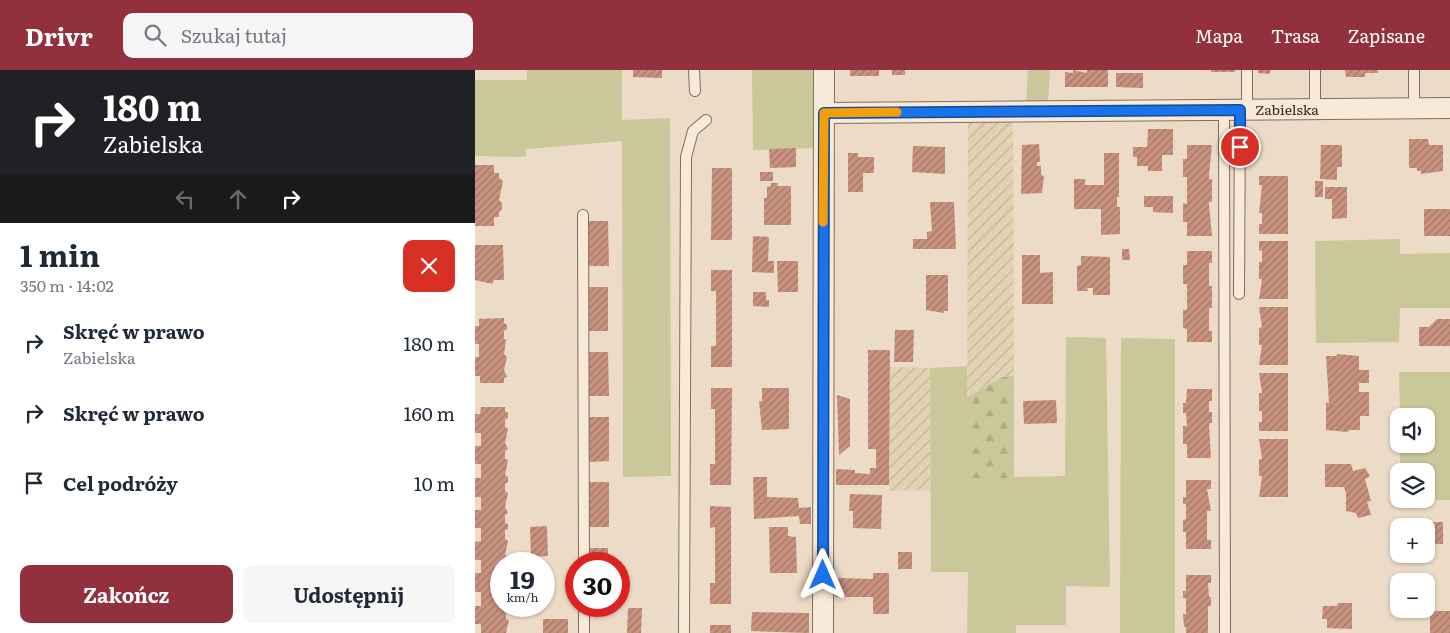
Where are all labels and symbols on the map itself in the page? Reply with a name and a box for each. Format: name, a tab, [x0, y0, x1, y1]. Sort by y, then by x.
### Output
street label: Zabielska	[1255, 99, 1319, 119]
pin	[1219, 126, 1261, 168]
position arrow	[796, 548, 848, 600]
speed limit sign: 30	[565, 552, 630, 617]

